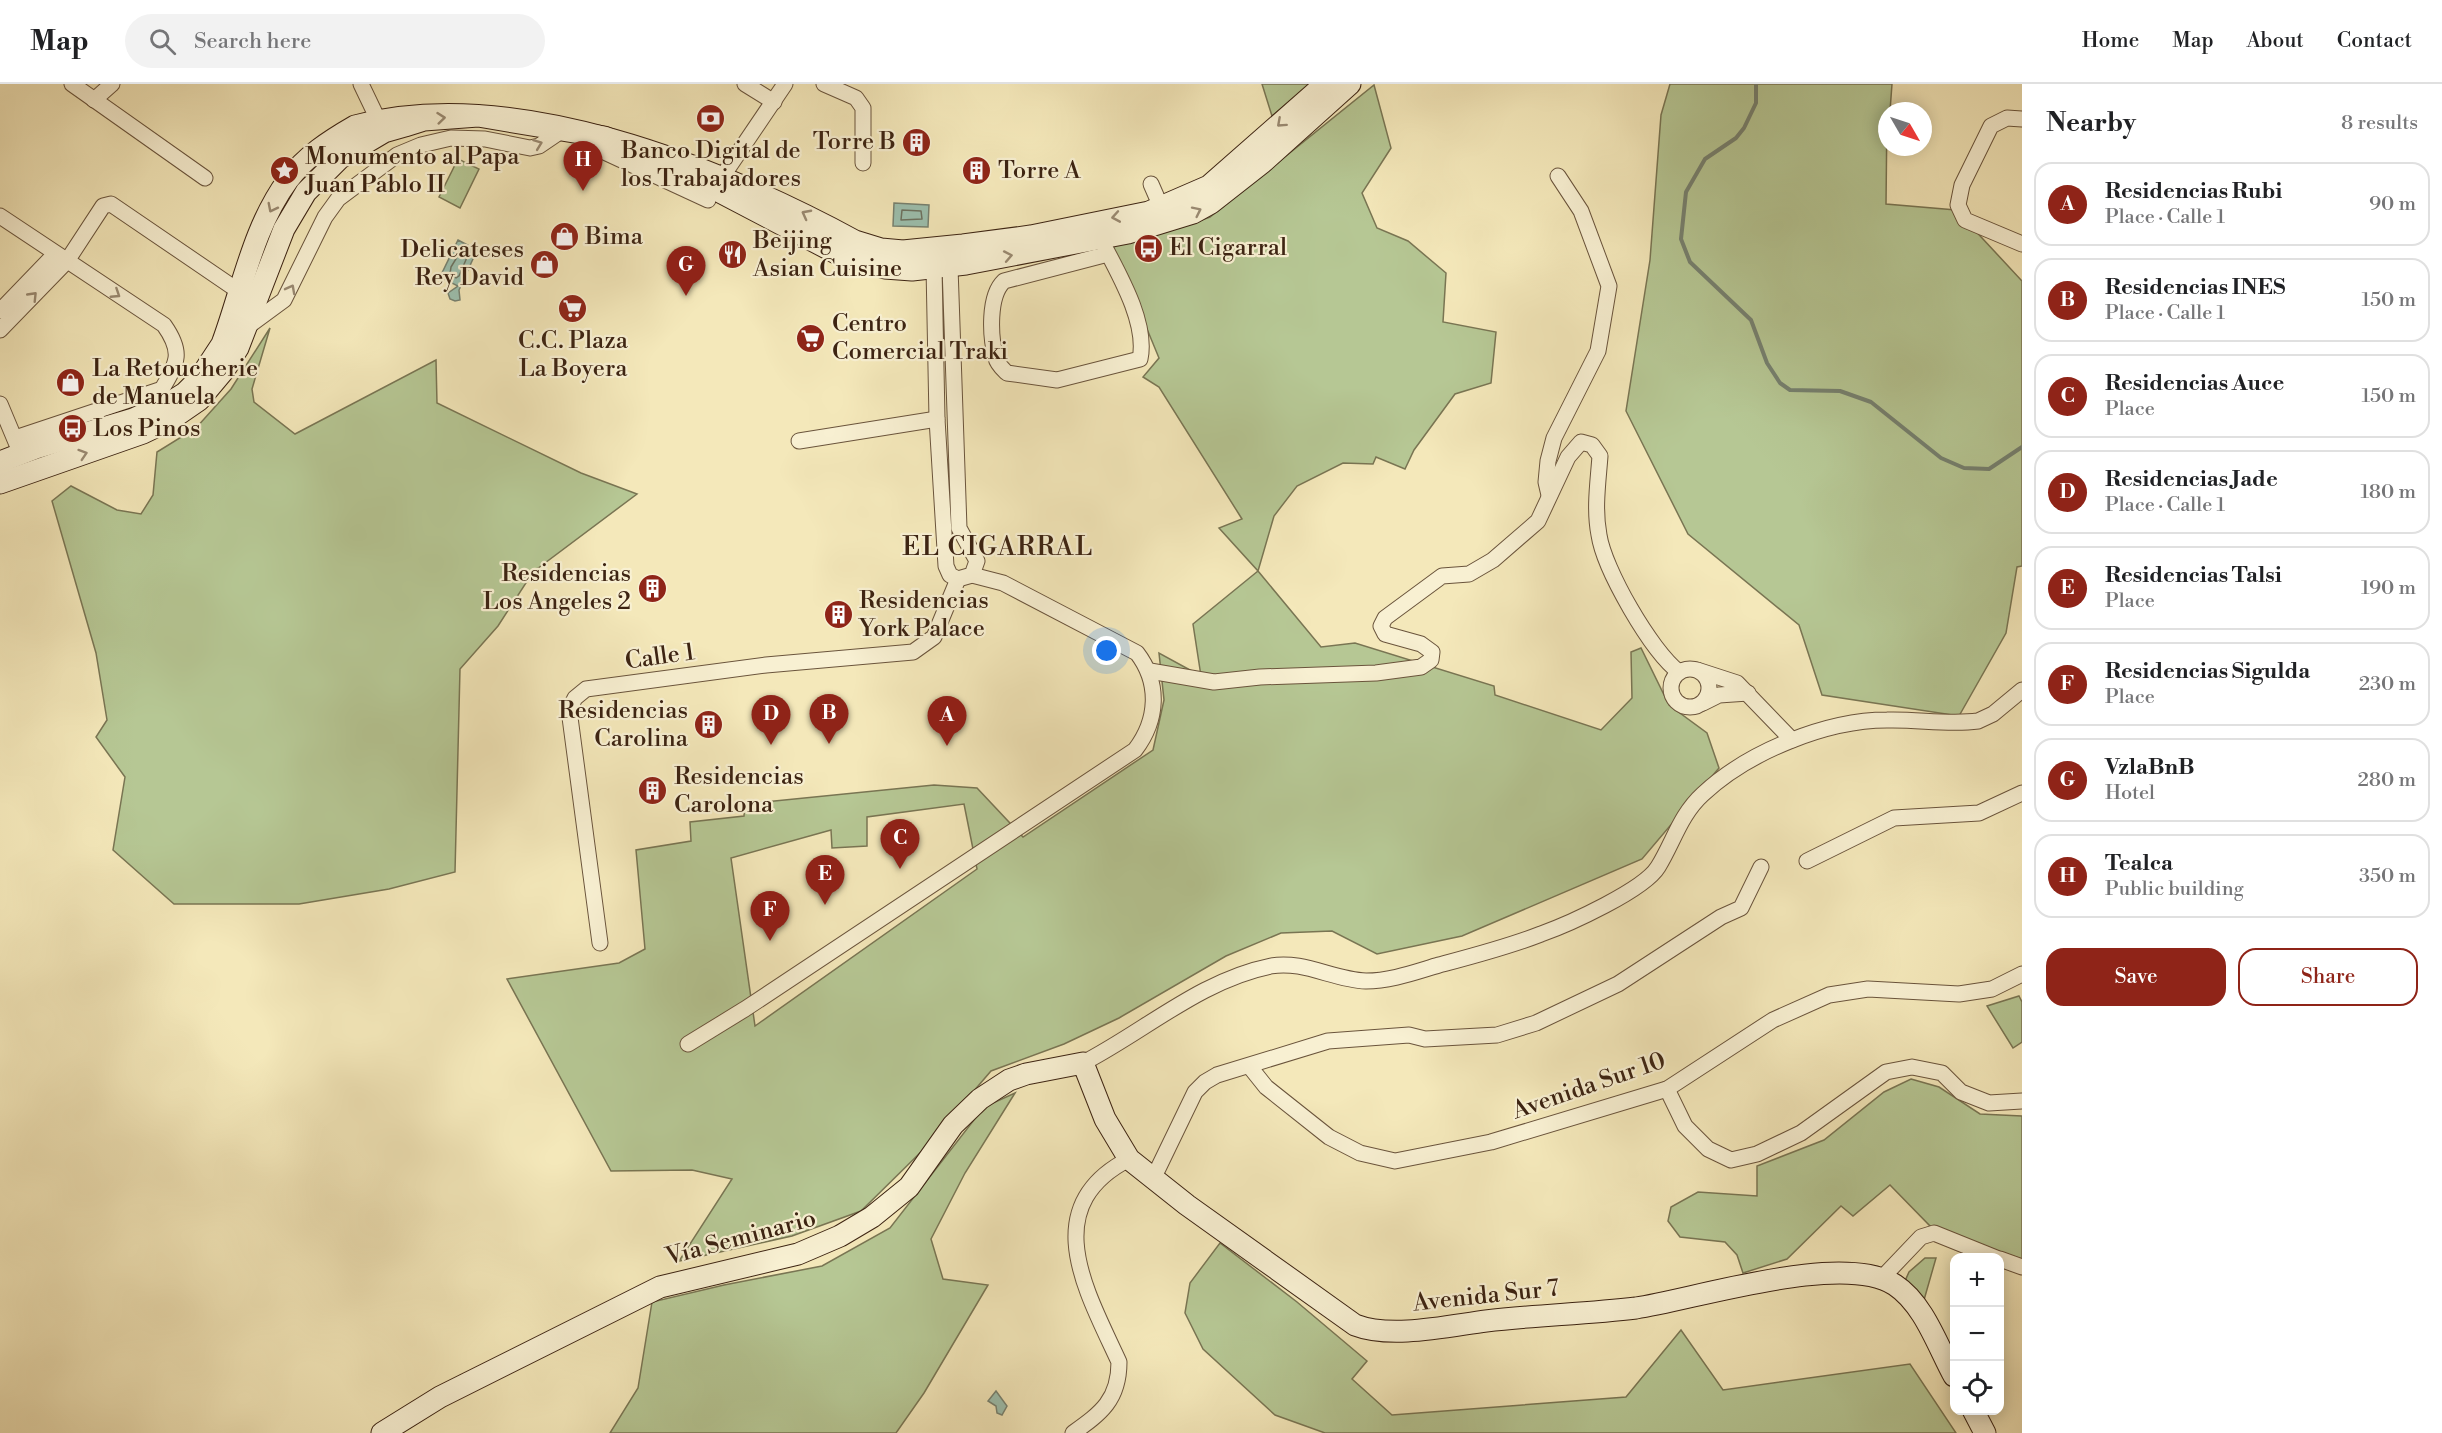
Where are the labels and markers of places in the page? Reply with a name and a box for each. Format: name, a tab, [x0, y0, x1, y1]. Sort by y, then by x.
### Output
bank icon: Banco Digital de los Trabajadores	[695, 102, 727, 134]
building icon: Torre B	[901, 126, 933, 158]
place label: Torre B	[813, 127, 896, 157]
place label: Banco Digital de los Trabajadores	[620, 136, 801, 194]
pin: H	[564, 141, 602, 191]
place label: Monumento al Papa Juan Pablo II	[304, 142, 520, 200]
place icon: Monumento al Papa Juan Pablo II	[268, 155, 300, 187]
building icon: Torre A	[961, 155, 993, 187]
place label: Torre A	[998, 156, 1081, 186]
shop icon: Bima	[548, 221, 580, 253]
place label: Bima	[584, 222, 644, 252]
place label: Beijing Asian Cuisine	[752, 226, 902, 284]
bus stop icon: El Cigarral	[1132, 232, 1164, 264]
place label: El Cigarral	[1169, 233, 1287, 263]
place label: Delicateses Rey David	[400, 235, 524, 293]
restaurant icon: Beijing Asian Cuisine	[716, 239, 748, 271]
pin: G	[666, 246, 706, 296]
shop icon: Delicateses Rey David	[529, 248, 561, 280]
supermarket icon: C.C. Plaza La Boyera	[557, 292, 589, 324]
place label: Centro Comercial Traki	[832, 309, 1008, 367]
supermarket icon: Centro Comercial Traki	[795, 322, 827, 354]
place label: C.C. Plaza La Boyera	[518, 326, 629, 384]
place label: La Retoucherie de Manuela	[92, 354, 258, 412]
shop icon: La Retoucherie de Manuela	[55, 367, 87, 399]
bus stop icon: Los Pinos	[56, 413, 88, 445]
place label: Los Pinos	[93, 414, 200, 444]
place label: Residencias Los Angeles 2	[483, 559, 631, 617]
building icon: Residencias Los Angeles 2	[636, 572, 668, 604]
place label: Residencias York Palace	[857, 586, 989, 644]
building icon: Residencias York Palace	[822, 599, 854, 631]
pin: B	[810, 694, 848, 744]
place label: Residencias Carolina	[558, 696, 689, 754]
pin: D	[752, 696, 790, 745]
pin: A	[928, 696, 966, 746]
building icon: Residencias Carolina	[693, 709, 725, 741]
place label: Residencias Carolona	[674, 762, 804, 820]
building icon: Residencias Carolona	[637, 775, 669, 807]
pin: C	[880, 820, 920, 869]
pin: E	[806, 856, 844, 905]
pin: F	[750, 892, 790, 941]

